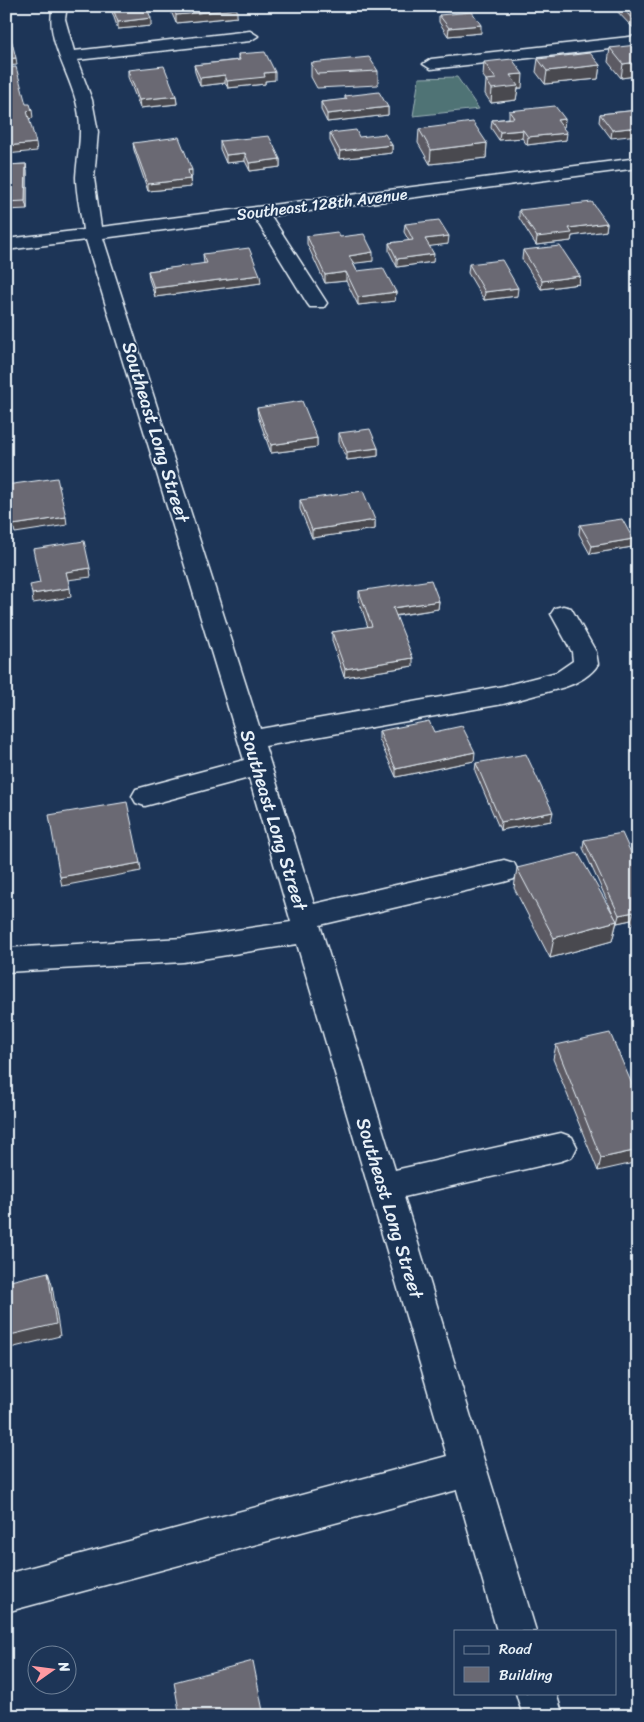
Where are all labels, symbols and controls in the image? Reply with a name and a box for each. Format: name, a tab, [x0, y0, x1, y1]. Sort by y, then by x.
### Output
street label: Southeast 128th Avenue	[235, 179, 409, 229]
street label: Southeast Long Street	[113, 337, 200, 528]
street label: Southeast Long Street	[231, 725, 318, 916]
street label: Southeast Long Street	[347, 1113, 434, 1304]
legend	[454, 1630, 616, 1694]
text: Road	[499, 1636, 532, 1662]
north arrow	[28, 1644, 78, 1694]
text: N	[51, 1658, 78, 1675]
text: Building	[499, 1662, 553, 1688]

